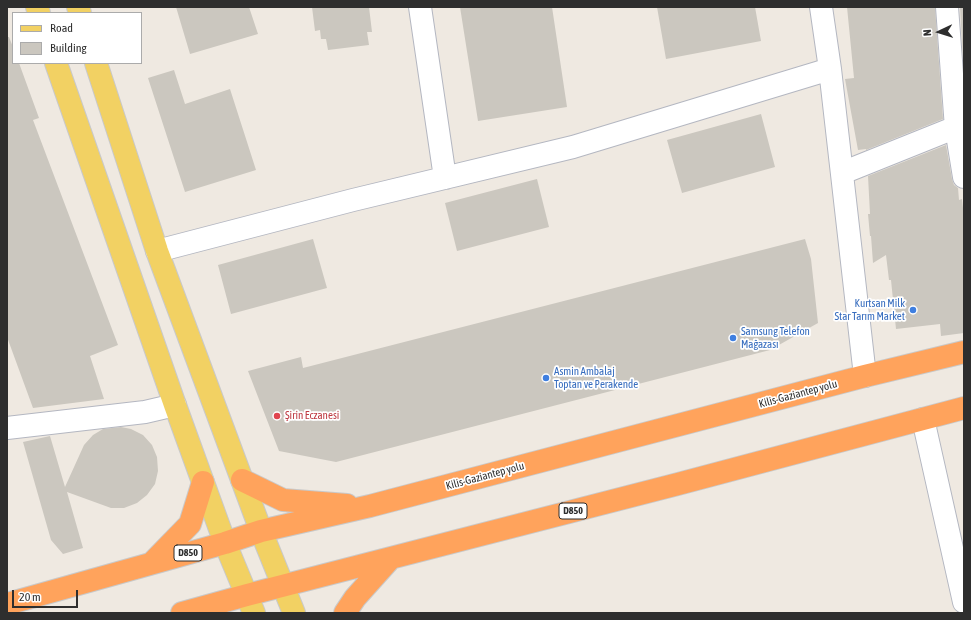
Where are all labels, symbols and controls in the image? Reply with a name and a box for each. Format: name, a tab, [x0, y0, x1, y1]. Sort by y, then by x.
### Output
legend	[12, 12, 142, 64]
north arrow	[919, 12, 959, 52]
text: Road	[50, 21, 73, 35]
text: N	[921, 29, 933, 36]
text: Building	[50, 41, 87, 55]
place label: Kurtsan Milk Star Tarım Market	[834, 297, 905, 323]
marker: Kurtsan Milk Star Tarım Market	[908, 305, 918, 315]
place label: Samsung Telefon Mağazası	[741, 325, 810, 351]
marker: Samsung Telefon Mağazası	[728, 333, 738, 343]
place label: Asmin Ambalaj Toptan ve Perakende	[554, 365, 638, 391]
marker: Asmin Ambalaj Toptan ve Perakende	[541, 373, 551, 383]
street label: Kilis-Gaziantep yolu	[757, 377, 839, 411]
place label: Şirin Eczanesi	[285, 409, 339, 423]
marker: Şirin Eczanesi	[272, 411, 282, 421]
street label: Kilis-Gaziantep yolu	[444, 459, 526, 493]
road number: D850	[559, 503, 587, 519]
road number: D850	[174, 545, 202, 561]
scale bar	[14, 582, 80, 608]
text: 20 m	[19, 590, 41, 604]

